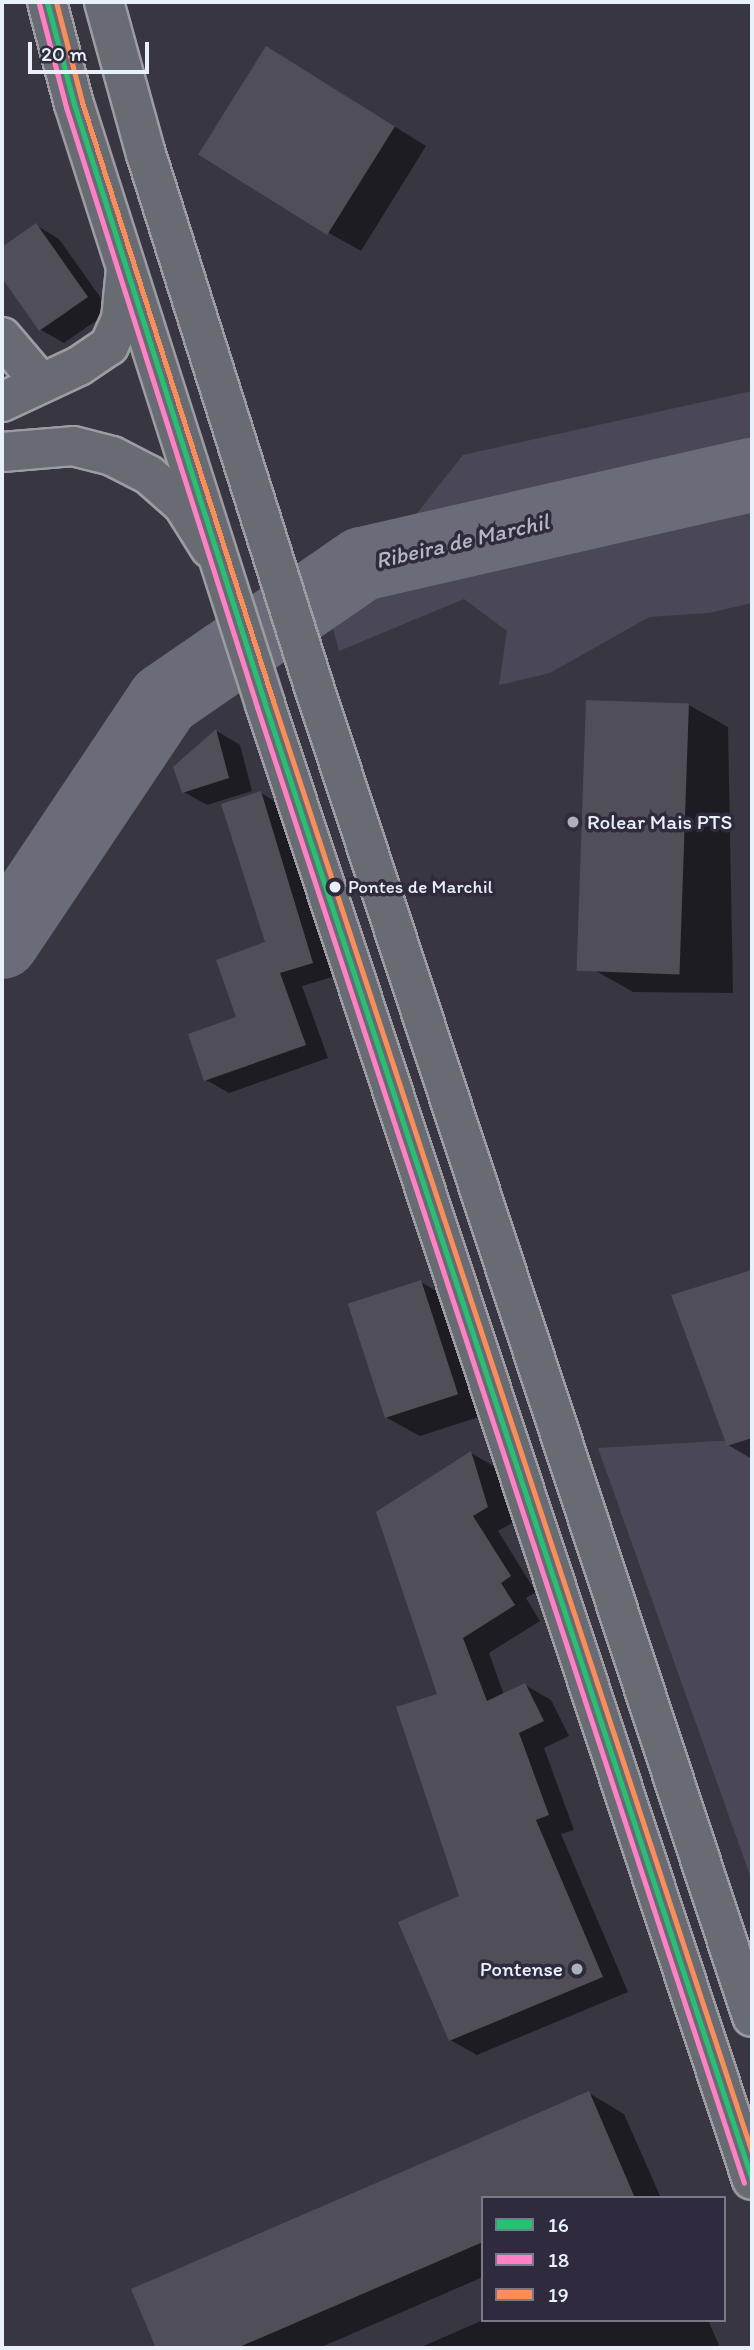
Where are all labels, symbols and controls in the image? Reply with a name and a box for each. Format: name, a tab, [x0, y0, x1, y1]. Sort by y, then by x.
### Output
scale bar	[32, 28, 152, 72]
text: 20 m	[41, 41, 87, 66]
water label: Ribeira de Marchil	[372, 508, 552, 574]
place label: Rolear Mais PTS	[587, 809, 732, 835]
marker: Rolear Mais PTS	[565, 814, 581, 830]
place label: Pontes de Marchil	[348, 876, 493, 898]
marker: Pontes de Marchil	[328, 880, 342, 894]
place label: Pontense	[480, 1956, 563, 1982]
marker: Pontense	[569, 1961, 585, 1977]
legend	[481, 2196, 726, 2322]
text: 16	[548, 2212, 569, 2237]
text: 18	[548, 2247, 569, 2272]
text: 19	[548, 2282, 569, 2307]

